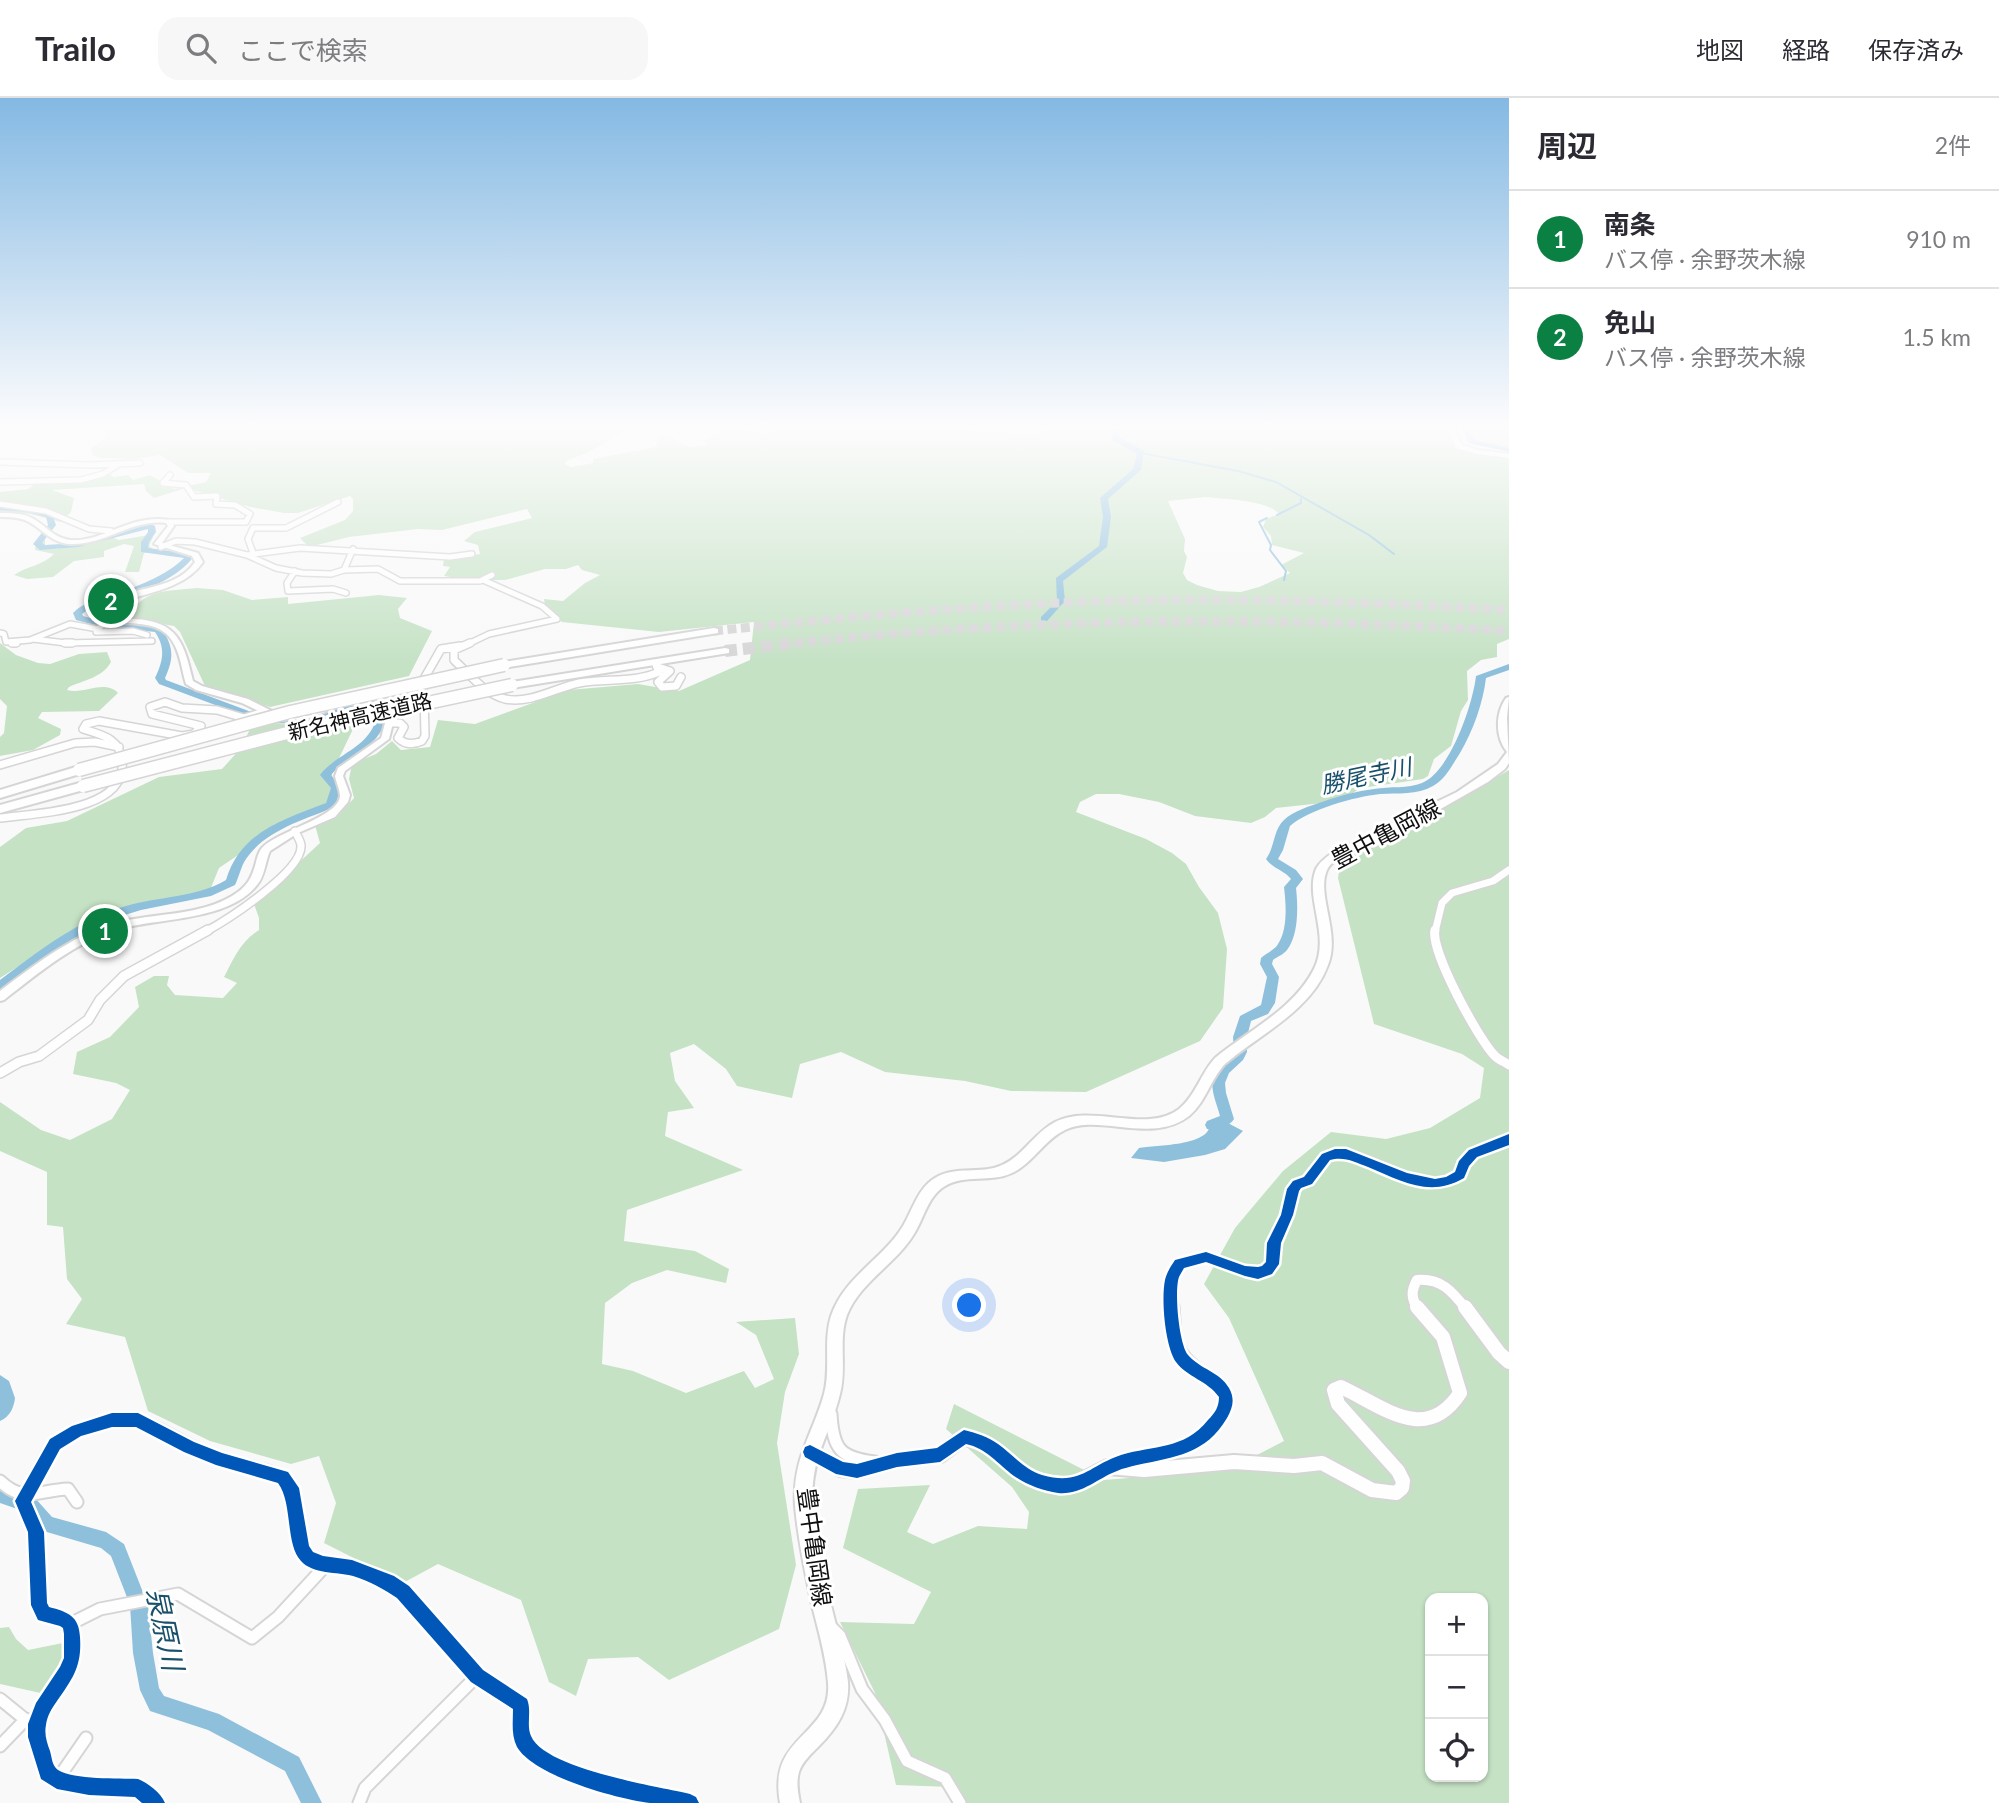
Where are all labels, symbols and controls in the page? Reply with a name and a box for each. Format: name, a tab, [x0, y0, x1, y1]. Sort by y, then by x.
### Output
search box	[158, 17, 648, 80]
text: Trailo	[35, 28, 116, 68]
icon: search	[182, 29, 220, 67]
text: ここで検索	[238, 34, 368, 66]
text: 地図	[1696, 35, 1744, 64]
text: 経路	[1782, 35, 1830, 64]
text: 保存済み	[1868, 35, 1964, 64]
text: 周辺	[1537, 127, 1597, 163]
text: 2件	[1935, 131, 1971, 159]
text: 南条	[1604, 208, 1656, 240]
text: 1	[1553, 225, 1567, 253]
text: 910 m	[1906, 225, 1971, 253]
text: バス停 · 余野茨木線	[1604, 245, 1806, 273]
text: 免山	[1604, 306, 1656, 338]
text: 2	[1553, 323, 1567, 351]
text: 1.5 km	[1902, 323, 1971, 351]
text: バス停 · 余野茨木線	[1604, 343, 1806, 371]
pin: 2	[88, 575, 134, 627]
street label: 新名神高速道路	[285, 687, 434, 744]
water label: 勝尾寺川	[1318, 751, 1417, 798]
street label: 豊中亀岡線	[1326, 792, 1445, 874]
pin: 1	[82, 905, 128, 957]
your location	[952, 1288, 986, 1322]
street label: 豊中亀岡線	[793, 1485, 838, 1608]
water label: 泉原川	[141, 1584, 192, 1676]
map controls	[1425, 1593, 1488, 1782]
button: +	[1425, 1593, 1488, 1656]
button: −	[1425, 1656, 1488, 1719]
button: locate	[1425, 1719, 1488, 1782]

